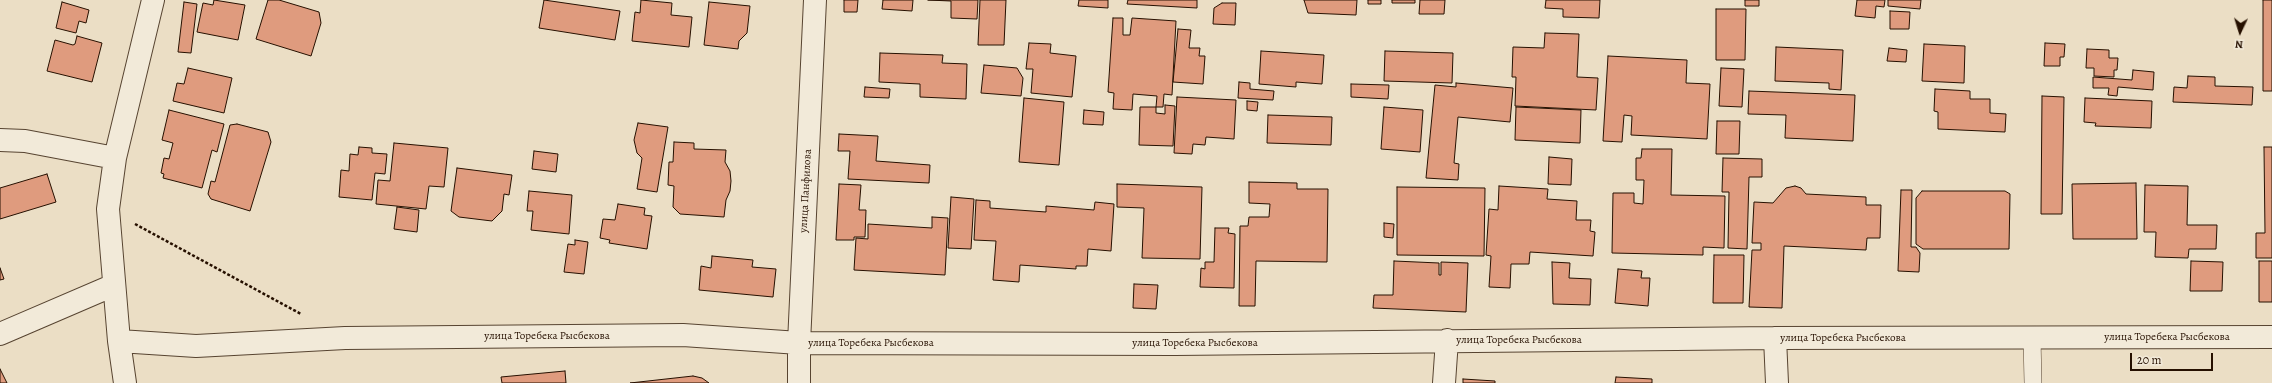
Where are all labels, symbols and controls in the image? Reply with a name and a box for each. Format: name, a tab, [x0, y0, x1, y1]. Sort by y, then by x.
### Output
north arrow	[2220, 12, 2260, 52]
text: N	[2235, 37, 2244, 52]
street label: улица Панфилова	[797, 149, 815, 233]
street label: улица Торебека Рысбекова	[484, 329, 610, 343]
street label: улица Торебека Рысбекова	[2104, 330, 2230, 344]
street label: улица Торебека Рысбекова	[1780, 331, 1906, 345]
street label: улица Торебека Рысбекова	[1456, 333, 1582, 347]
street label: улица Торебека Рысбекова	[808, 336, 934, 350]
street label: улица Торебека Рысбекова	[1132, 336, 1258, 350]
scale bar	[2132, 345, 2215, 371]
text: 20 m	[2137, 352, 2161, 368]

